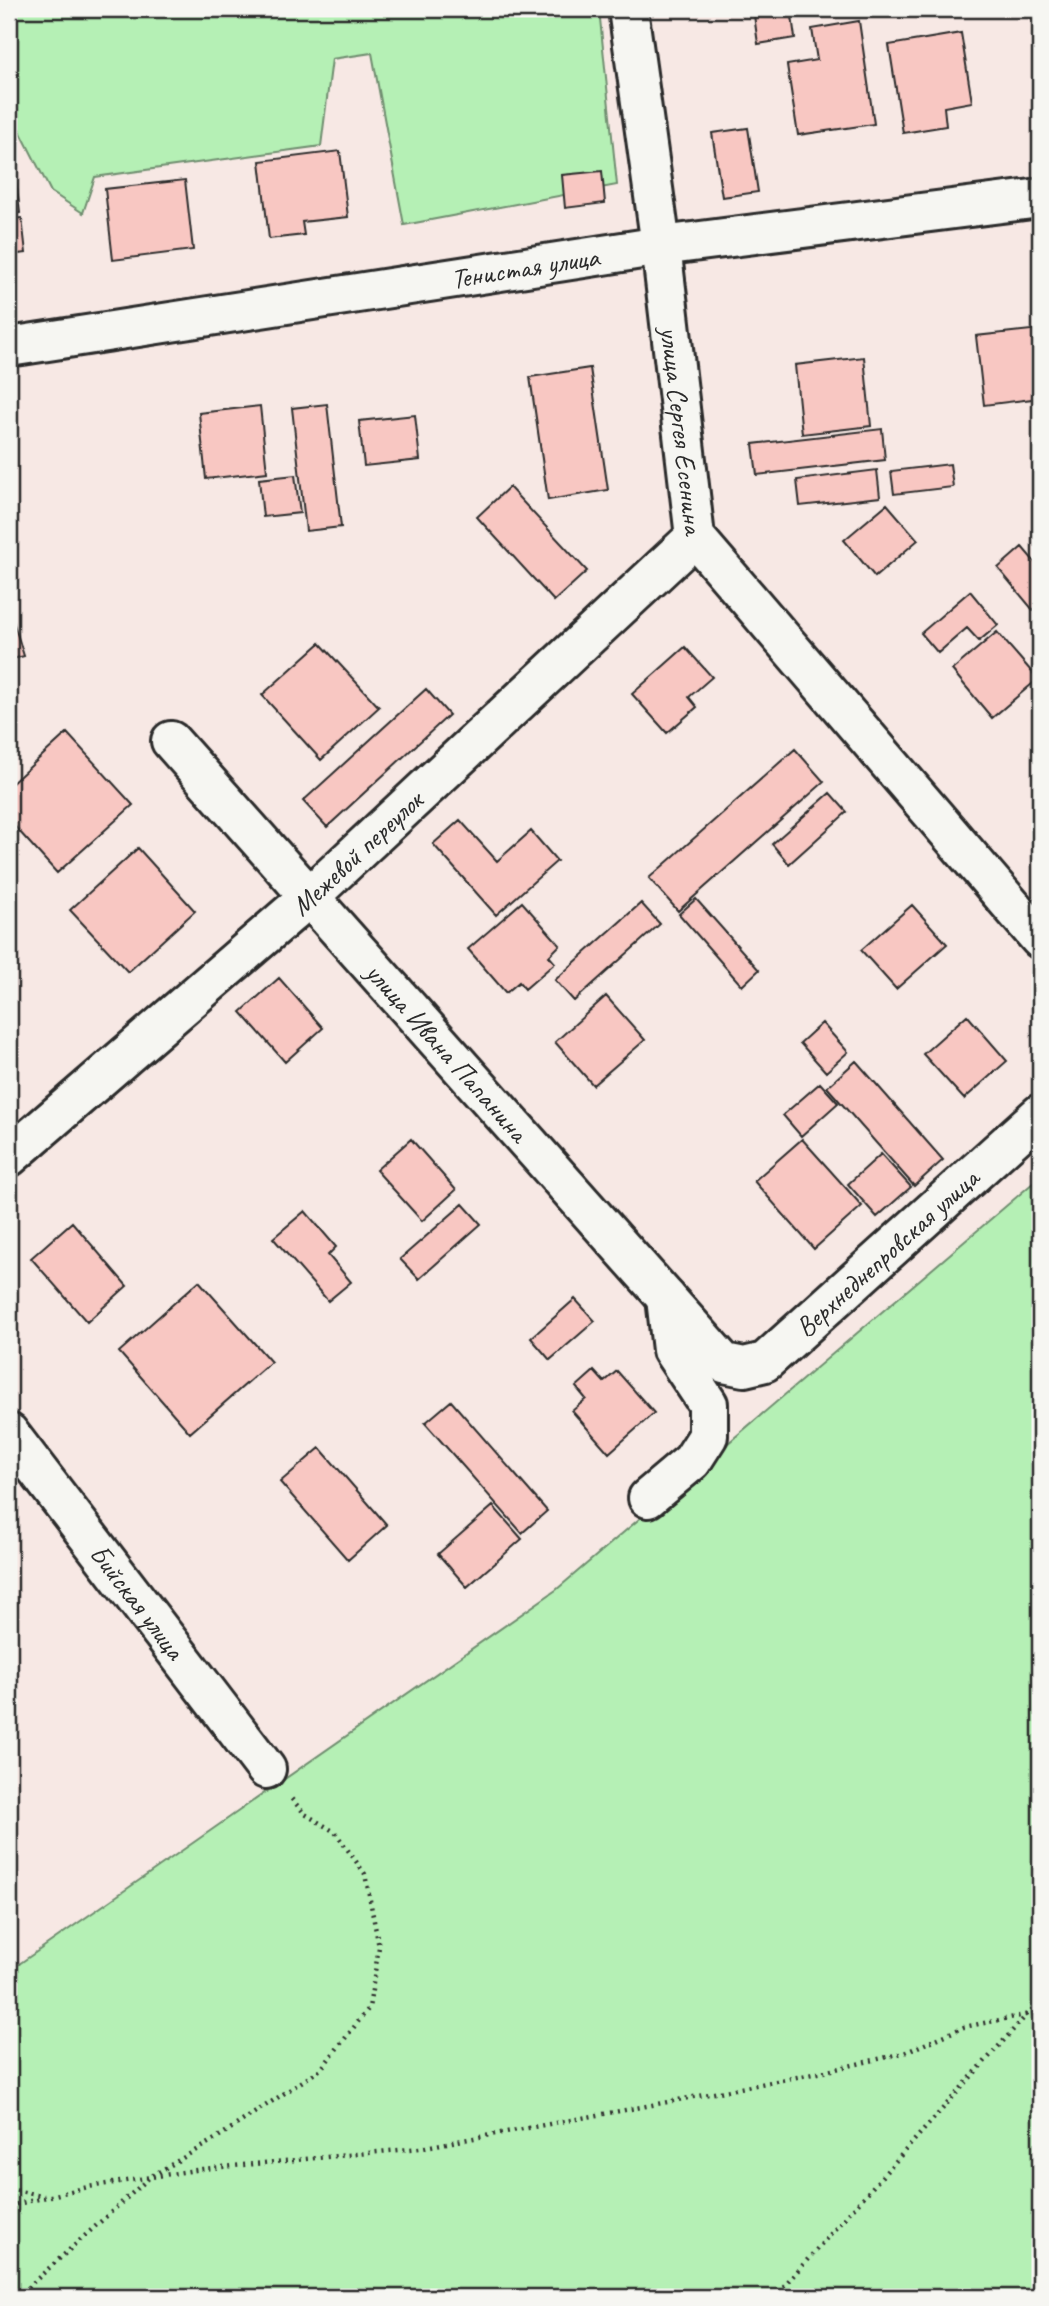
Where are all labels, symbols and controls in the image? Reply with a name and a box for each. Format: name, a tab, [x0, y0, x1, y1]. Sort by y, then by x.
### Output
street label: Тенистая улица	[448, 238, 603, 296]
street label: улица Сергея Есенина	[653, 323, 712, 539]
street label: Межевой переулок	[283, 781, 432, 923]
street label: улица Ивана Папанина	[357, 954, 538, 1151]
street label: Верхнеднепровская улица	[788, 1159, 987, 1344]
street label: Бийская улица	[83, 1537, 194, 1667]

